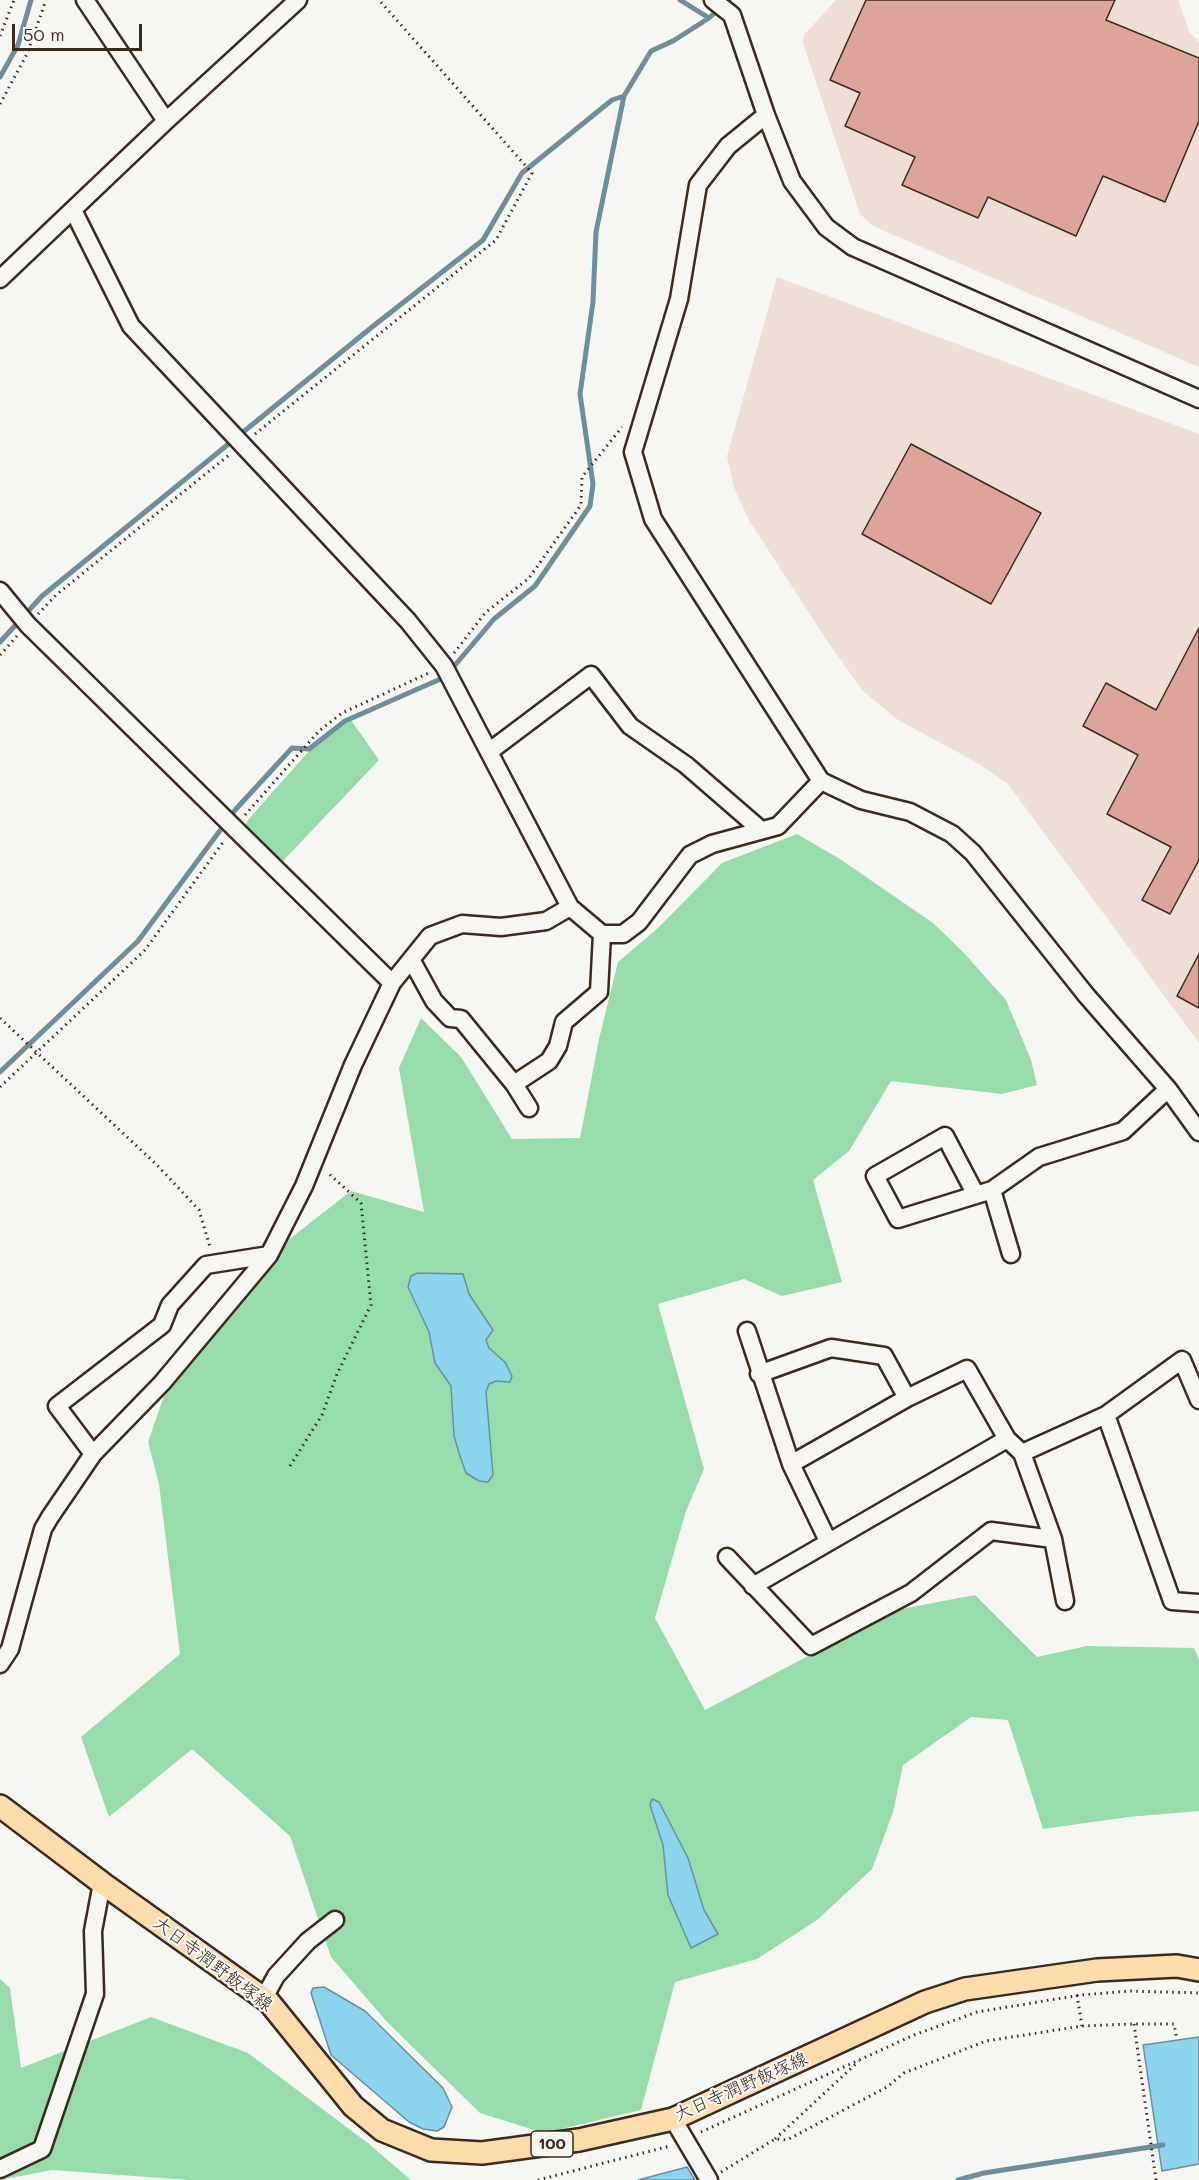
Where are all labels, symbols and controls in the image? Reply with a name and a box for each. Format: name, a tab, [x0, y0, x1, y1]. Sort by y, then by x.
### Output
scale bar	[15, 12, 146, 50]
text: 50 m	[23, 22, 65, 46]
street label: 大日寺潤野飯塚線	[149, 1912, 277, 2016]
street label: 大日寺潤野飯塚線	[671, 2048, 811, 2126]
road number: 100	[531, 2131, 573, 2157]

